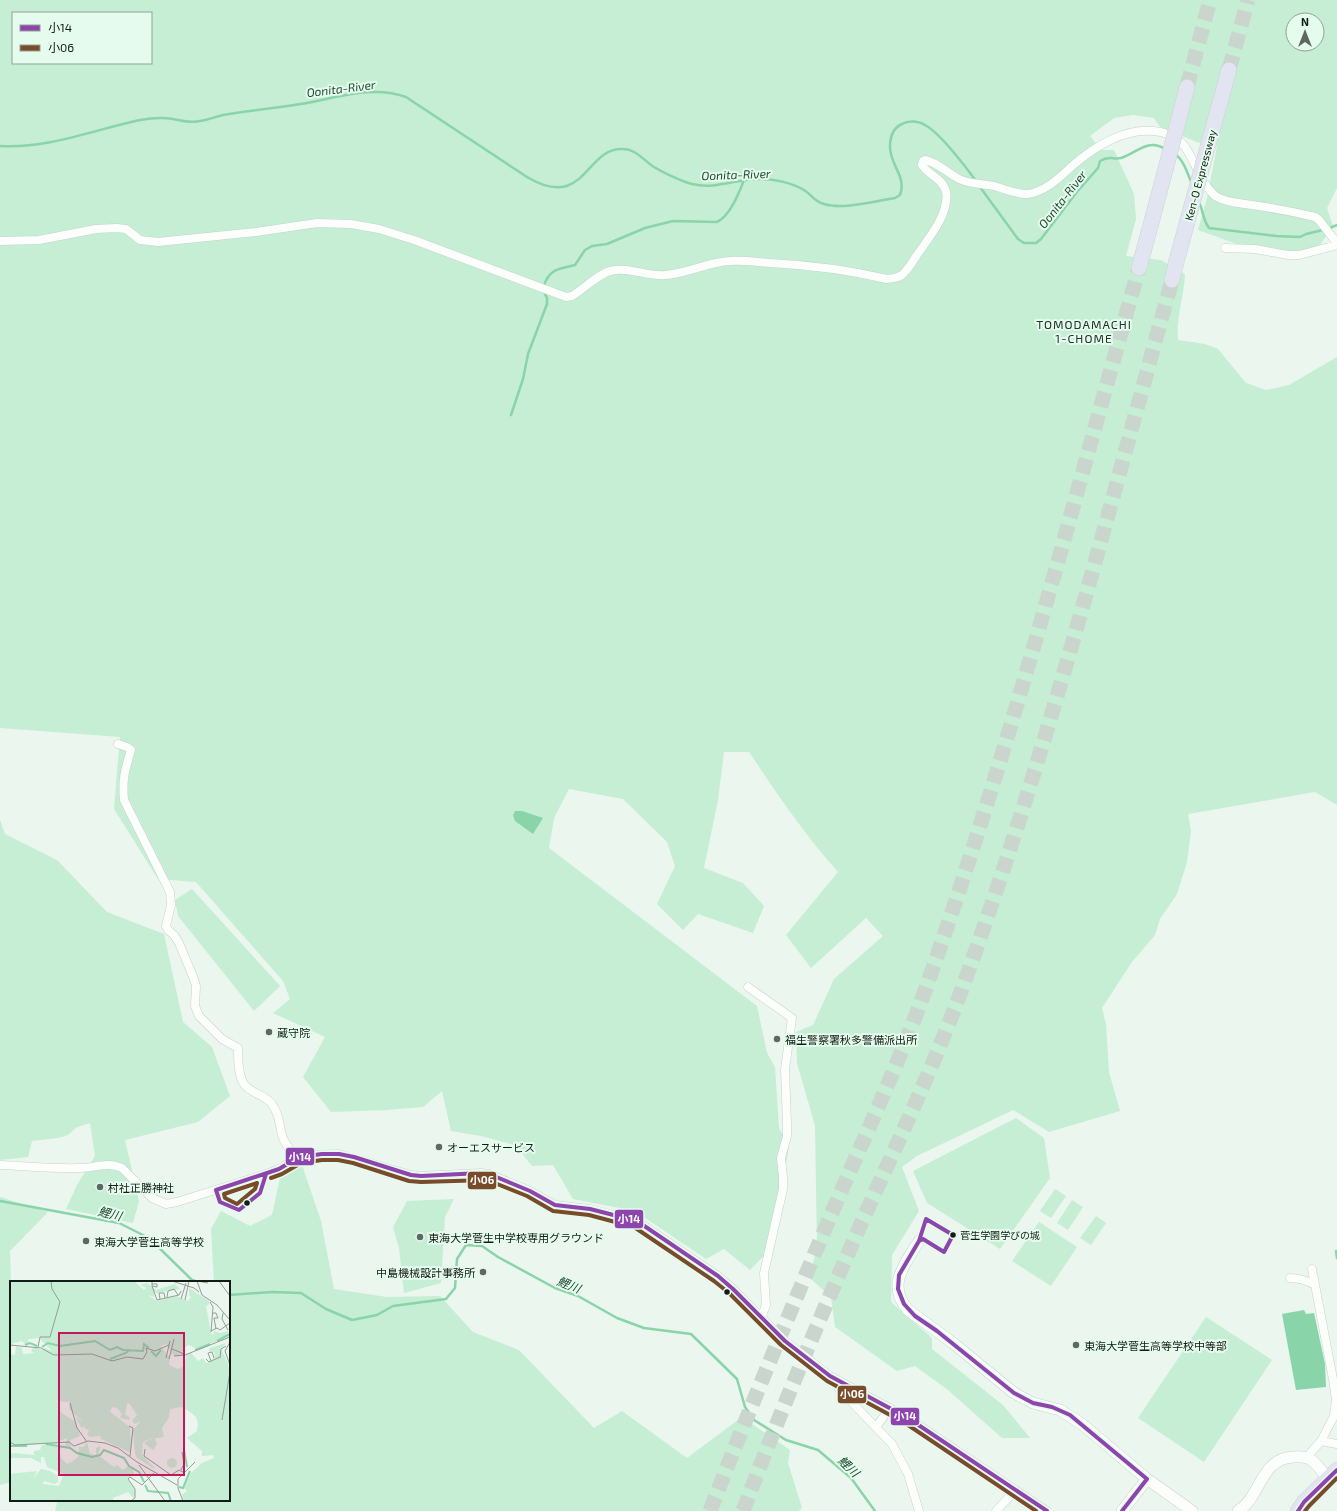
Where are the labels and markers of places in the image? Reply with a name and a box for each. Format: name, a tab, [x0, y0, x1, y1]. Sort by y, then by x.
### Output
place label: 蔵守院	[277, 1026, 310, 1039]
marker: 蔵守院	[264, 1027, 274, 1037]
place label: 福生警察署秋多警備派出所	[785, 1033, 918, 1046]
marker: 福生警察署秋多警備派出所	[772, 1034, 782, 1044]
place label: オーエスサービス	[447, 1141, 535, 1154]
marker: オーエスサービス	[434, 1142, 444, 1152]
place label: 村社正勝神社	[108, 1181, 174, 1194]
marker: 村社正勝神社	[95, 1182, 105, 1192]
unlabelled marker	[242, 1198, 252, 1208]
place label: 菅生学園学びの城	[960, 1229, 1040, 1241]
marker: 菅生学園学びの城	[948, 1230, 958, 1240]
place label: 東海大学菅生中学校専用グラウンド	[428, 1231, 604, 1244]
marker: 東海大学菅生中学校専用グラウンド	[415, 1232, 425, 1242]
place label: 東海大学菅生高等学校	[94, 1235, 204, 1248]
marker: 東海大学菅生高等学校	[81, 1236, 91, 1246]
place label: 中島機械設計事務所	[376, 1266, 476, 1279]
marker: 中島機械設計事務所	[478, 1267, 488, 1277]
unlabelled marker	[722, 1287, 732, 1297]
place label: 東海大学菅生高等学校中等部	[1084, 1339, 1227, 1352]
marker: 東海大学菅生高等学校中等部	[1071, 1340, 1081, 1350]

